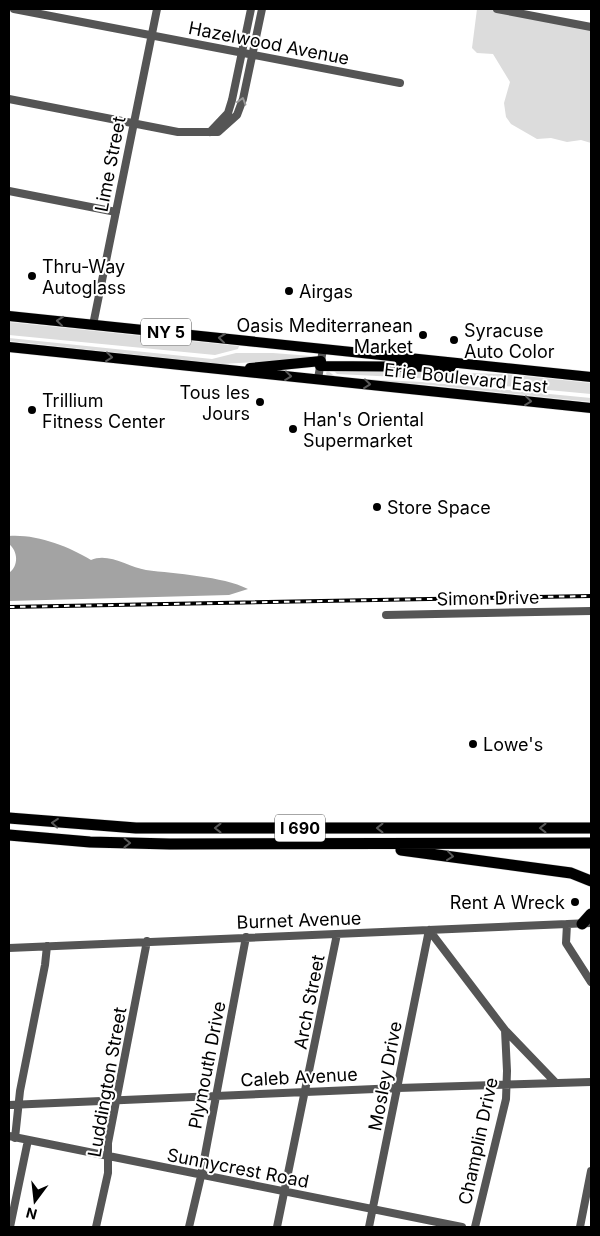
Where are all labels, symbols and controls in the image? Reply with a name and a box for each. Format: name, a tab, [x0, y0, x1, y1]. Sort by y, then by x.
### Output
street label: Hazelwood Avenue	[187, 17, 351, 69]
one-way arrow	[236, 97, 246, 106]
street label: Lime Street	[90, 114, 130, 213]
place label: Thru-Way Autoglass	[42, 256, 126, 298]
marker: Thru-Way Autoglass	[26, 270, 38, 282]
place label: Airgas	[299, 281, 353, 302]
marker: Airgas	[283, 285, 295, 297]
place label: Oasis Mediterranean Market	[236, 315, 413, 357]
one-way arrow	[56, 316, 64, 327]
road number: NY 5	[141, 318, 191, 346]
place label: Syracuse Auto Color	[464, 320, 555, 362]
marker: Oasis Mediterranean Market	[417, 329, 429, 341]
one-way arrow	[218, 333, 226, 344]
marker: Syracuse Auto Color	[448, 334, 460, 346]
one-way arrow	[106, 352, 114, 363]
street label: Erie Boulevard East	[383, 359, 549, 397]
one-way arrow	[285, 370, 293, 381]
one-way arrow	[363, 378, 371, 389]
place label: Tous les Jours	[179, 382, 250, 424]
place label: Trillium Fitness Center	[42, 390, 166, 432]
one-way arrow	[525, 395, 533, 406]
marker: Tous les Jours	[254, 396, 266, 408]
marker: Trillium Fitness Center	[26, 404, 38, 416]
place label: Han's Oriental Supermarket	[303, 409, 424, 451]
marker: Han's Oriental Supermarket	[287, 423, 299, 435]
place label: Store Space	[387, 497, 491, 518]
marker: Store Space	[371, 501, 383, 513]
street label: Simon Drive	[436, 587, 540, 609]
place label: Lowe's	[483, 734, 543, 755]
marker: Lowe's	[467, 738, 479, 750]
road number: I 690	[275, 814, 325, 841]
one-way arrow	[51, 818, 59, 829]
one-way arrow	[213, 823, 221, 833]
one-way arrow	[376, 823, 384, 833]
one-way arrow	[538, 823, 546, 833]
one-way arrow	[123, 837, 131, 848]
one-way arrow	[446, 850, 454, 861]
place label: Rent A Wreck	[450, 892, 565, 913]
marker: Rent A Wreck	[569, 896, 581, 908]
street label: Burnet Avenue	[236, 907, 362, 933]
street label: Arch Street	[290, 953, 328, 1051]
street label: Plymouth Drive	[184, 999, 230, 1131]
street label: Luddington Street	[83, 1005, 131, 1159]
street label: Mosley Drive	[364, 1020, 406, 1132]
street label: Caleb Avenue	[240, 1063, 358, 1091]
street label: Champlin Drive	[454, 1075, 502, 1207]
street label: Sunnycrest Road	[165, 1144, 311, 1192]
north arrow	[10, 1176, 60, 1226]
text: N	[24, 1204, 39, 1224]

